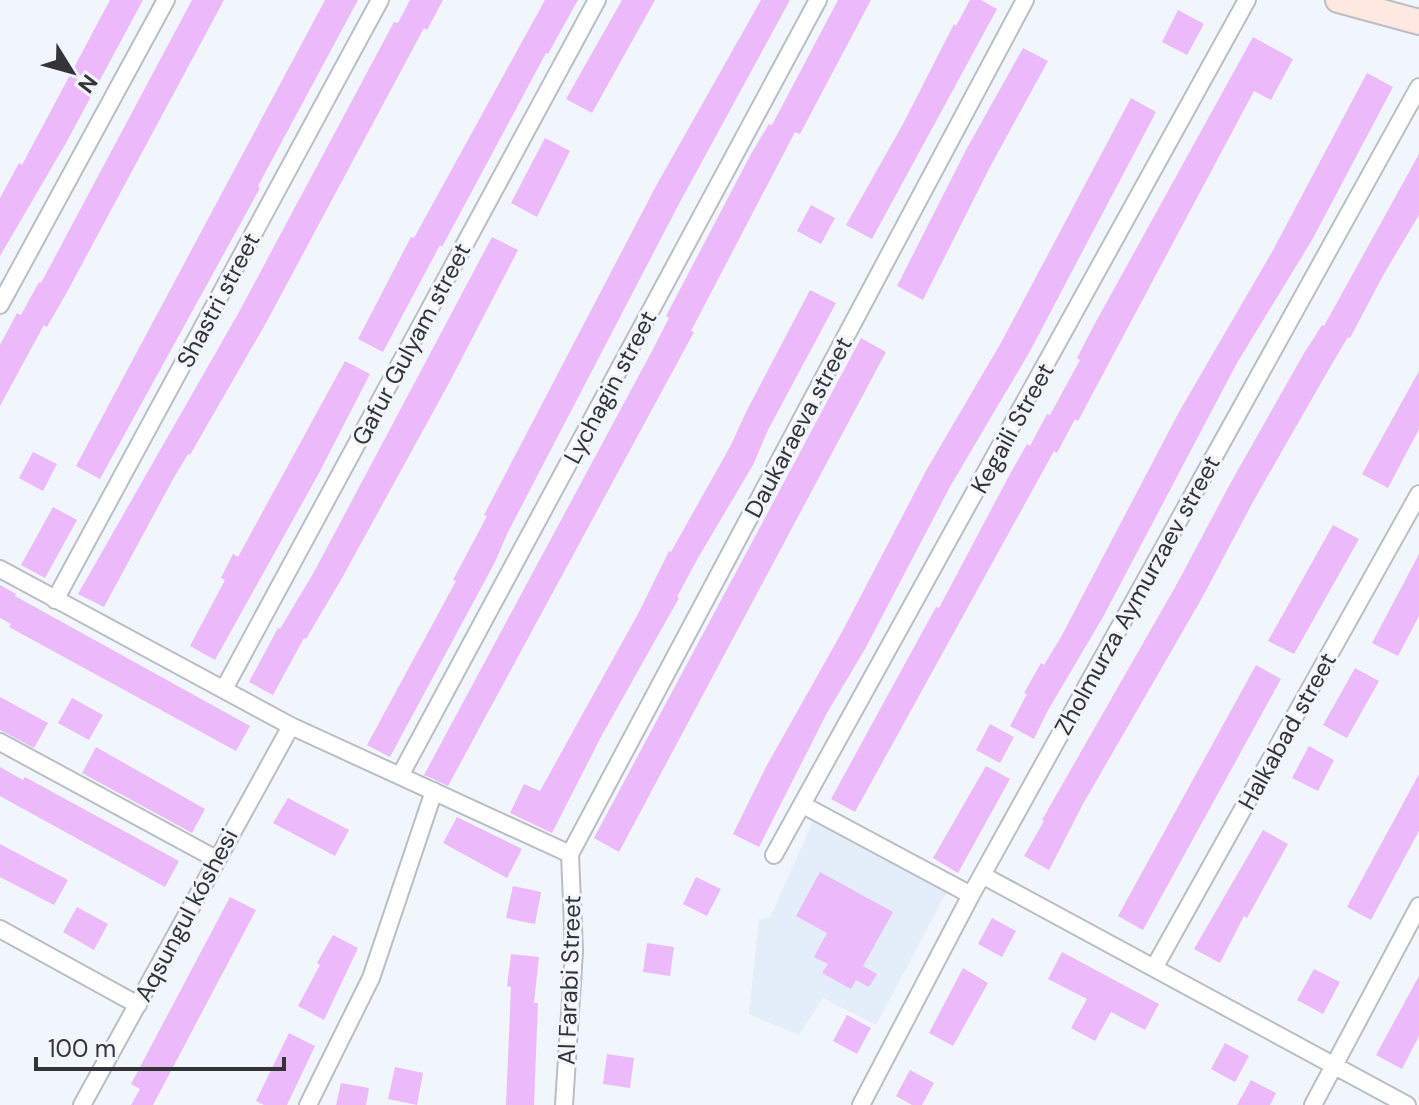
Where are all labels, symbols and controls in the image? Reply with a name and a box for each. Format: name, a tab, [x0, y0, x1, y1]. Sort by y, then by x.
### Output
north arrow	[32, 32, 112, 112]
text: N	[71, 69, 104, 99]
street label: Shastri street	[169, 227, 267, 373]
street label: Gafur Gulyam street	[345, 237, 477, 451]
street label: Lychagin street	[557, 305, 663, 469]
street label: Daukaraeva street	[737, 331, 859, 523]
street label: Kegaili Street	[963, 357, 1061, 499]
street label: Zholmurza Aymurzaev street	[1047, 450, 1227, 740]
street label: Halkabad street	[1231, 647, 1343, 815]
street label: Aqsungul kóshesi	[127, 823, 245, 1007]
street label: Al Farabi Street	[551, 895, 587, 1065]
scale bar	[36, 1021, 284, 1071]
text: 100 m	[48, 1033, 116, 1064]

